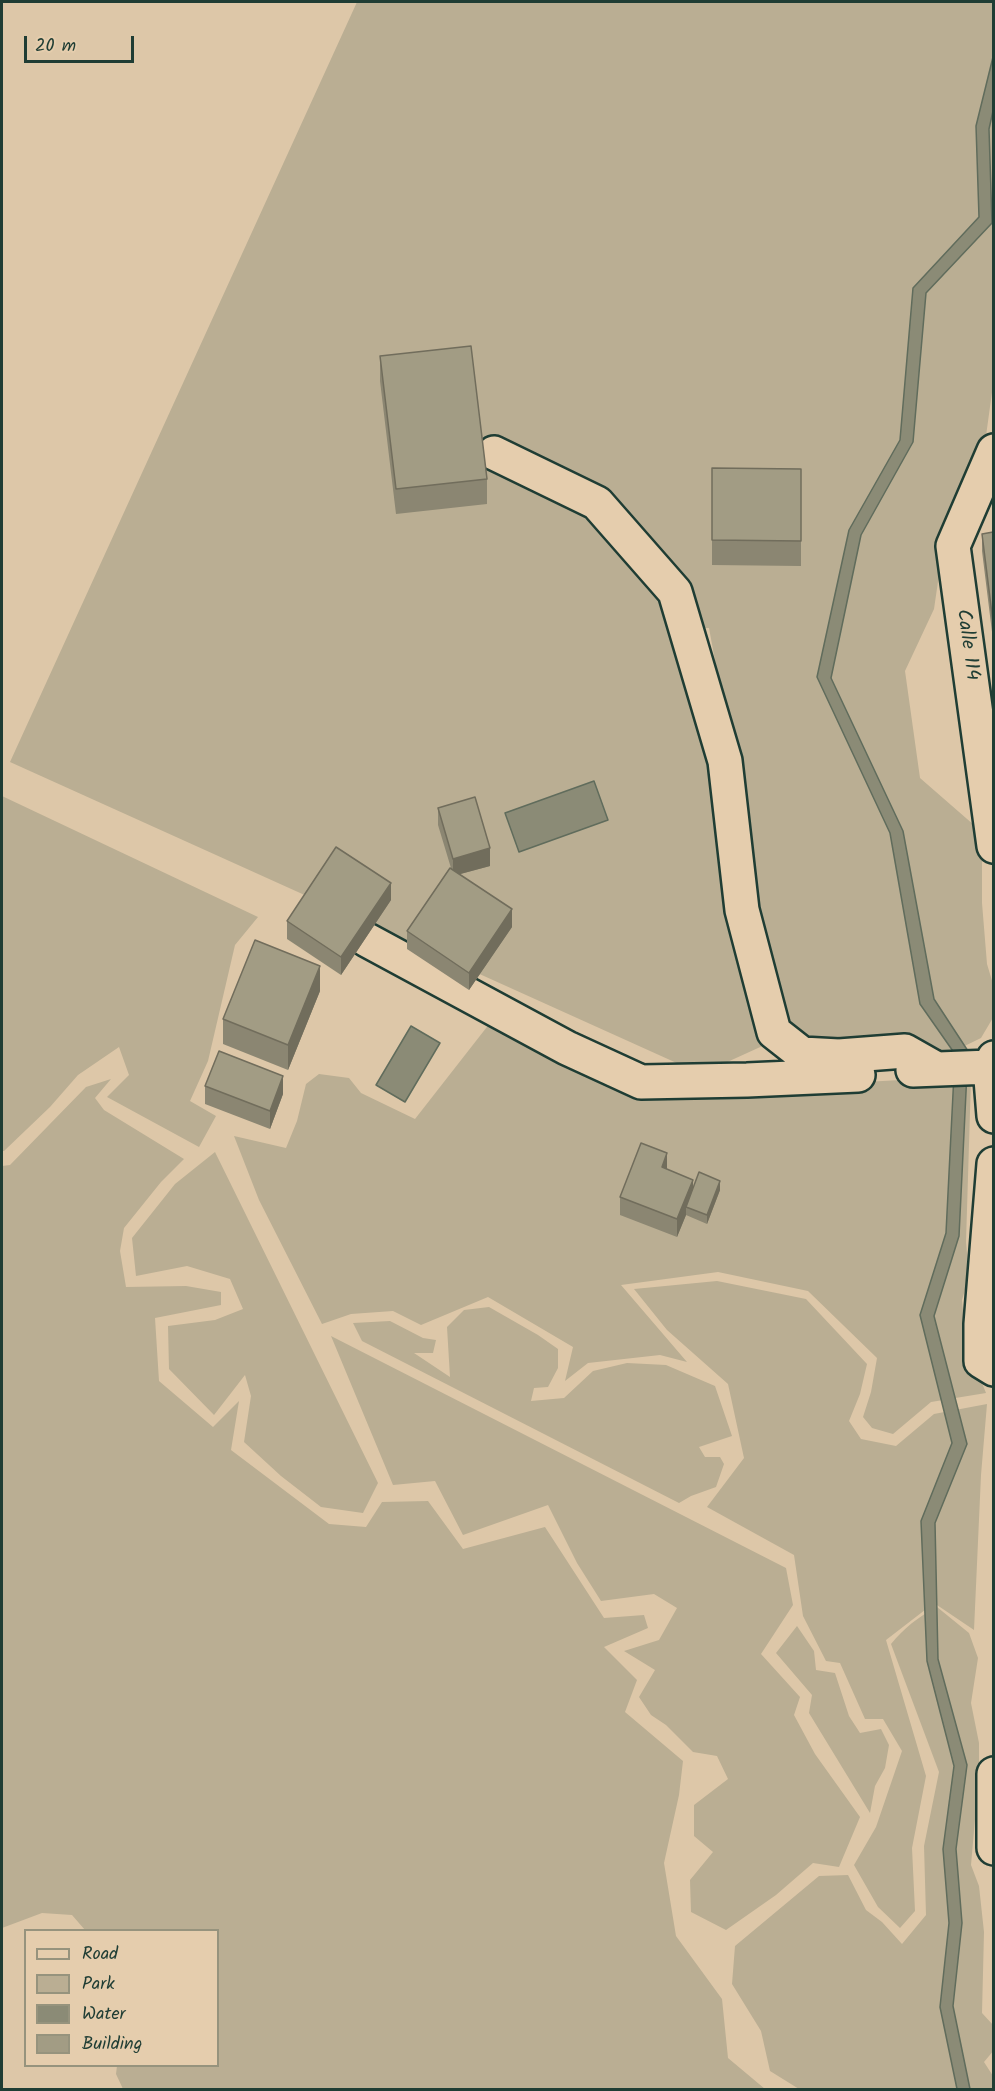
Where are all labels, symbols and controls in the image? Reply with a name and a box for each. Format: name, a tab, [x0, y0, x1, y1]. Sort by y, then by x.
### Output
scale bar	[27, 24, 136, 62]
text: 20 m	[35, 32, 76, 61]
street label: Calle 114	[949, 608, 983, 682]
legend	[24, 1929, 219, 2067]
text: Road	[82, 1940, 118, 1969]
text: Park	[82, 1970, 115, 1999]
text: Water	[82, 2000, 126, 2029]
text: Building	[82, 2030, 142, 2059]

